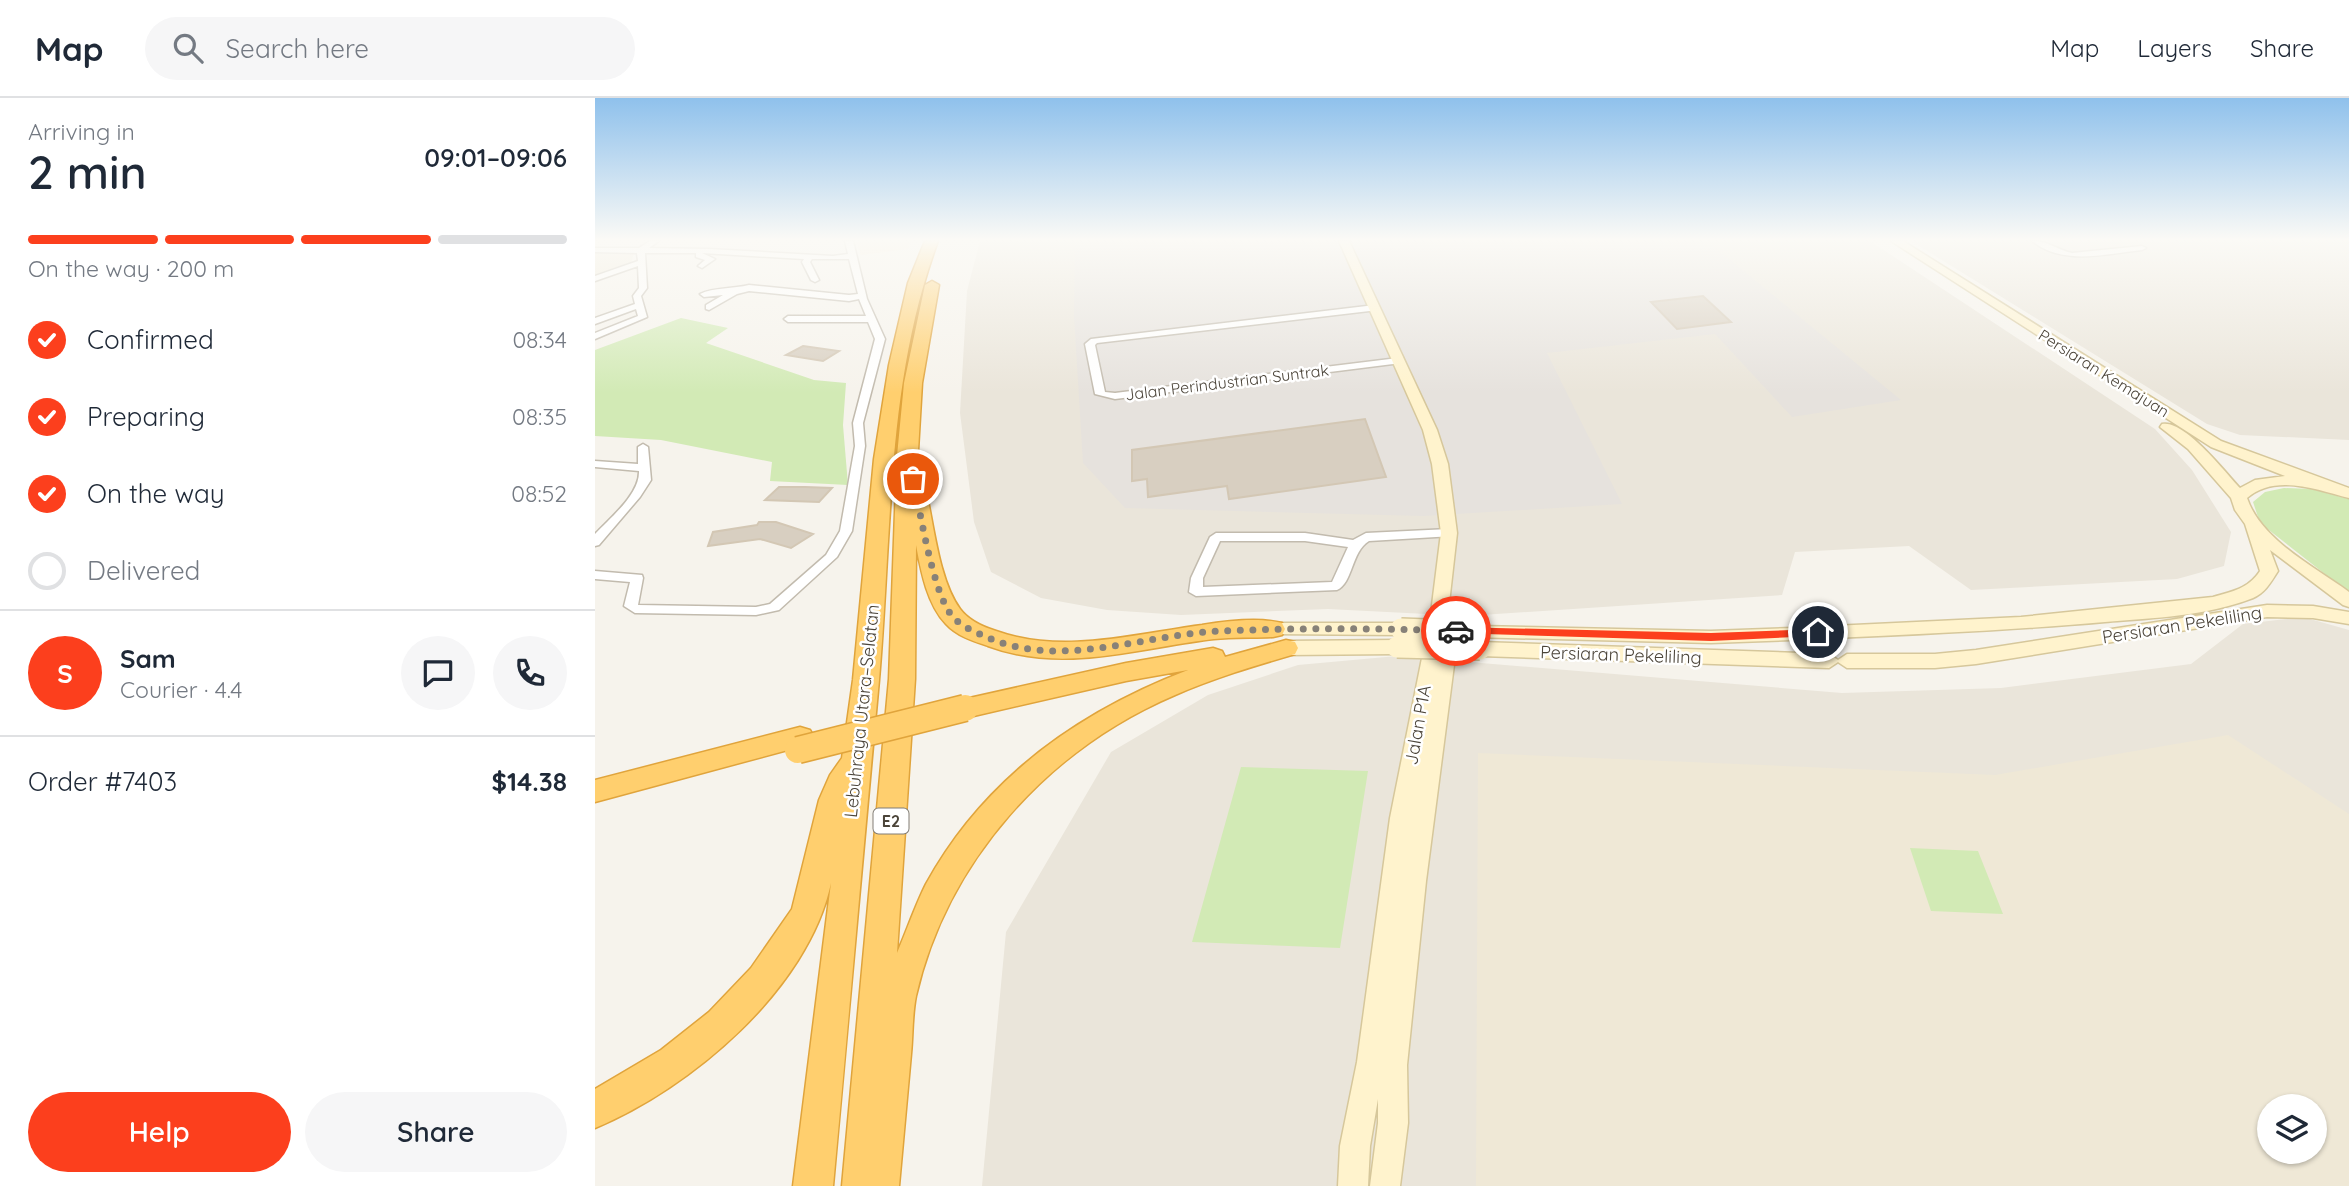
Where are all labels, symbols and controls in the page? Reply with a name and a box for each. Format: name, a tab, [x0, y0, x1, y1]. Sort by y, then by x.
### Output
search box	[145, 17, 635, 80]
text: Map	[35, 28, 103, 69]
icon: search	[169, 29, 207, 67]
text: Search here	[225, 32, 369, 65]
text: Map	[2050, 33, 2099, 63]
text: Layers	[2137, 33, 2212, 63]
text: Share	[2250, 33, 2314, 63]
text: Arriving in	[28, 117, 135, 146]
text: 09:01–09:06	[424, 141, 567, 174]
text: 2 min	[28, 143, 147, 201]
text: On the way · 200 m	[28, 254, 234, 283]
icon: check	[28, 321, 66, 359]
text: Confirmed	[87, 323, 214, 356]
text: 08:34	[512, 325, 567, 354]
street label: Persiaran Kemajuan	[2035, 325, 2173, 421]
street label: Jalan Perindustrian Suntrak	[1124, 360, 1330, 404]
icon: check	[28, 398, 66, 436]
text: Preparing	[87, 400, 205, 433]
text: 08:35	[512, 402, 567, 431]
pin	[883, 449, 943, 509]
icon: bag	[894, 460, 932, 498]
icon: check	[28, 475, 66, 513]
text: On the way	[87, 477, 225, 510]
text: 08:52	[511, 479, 567, 508]
text: Delivered	[87, 554, 200, 587]
courier	[1421, 596, 1491, 666]
street label: Persiaran Pekeliling	[2100, 601, 2263, 648]
pin	[1788, 602, 1848, 662]
street label: Lebuhraya Utara–Selatan	[839, 603, 884, 819]
icon: car	[1437, 612, 1475, 650]
icon: home	[1799, 613, 1837, 651]
button: chat	[401, 636, 475, 710]
button: phone	[493, 636, 567, 710]
street label: Persiaran Pekeliling	[1540, 640, 1702, 669]
text: Sam	[120, 642, 176, 675]
text: S	[57, 657, 73, 690]
text: Courier · 4.4	[120, 675, 242, 704]
street label: Jalan P1A	[1399, 683, 1436, 767]
text: Order #7403	[28, 765, 177, 798]
text: $14.38	[491, 765, 567, 798]
road number: E2	[873, 808, 909, 834]
button: Help	[28, 1092, 291, 1172]
button: Share	[305, 1092, 567, 1172]
map controls	[2257, 1094, 2327, 1164]
button: layers	[2257, 1094, 2327, 1164]

